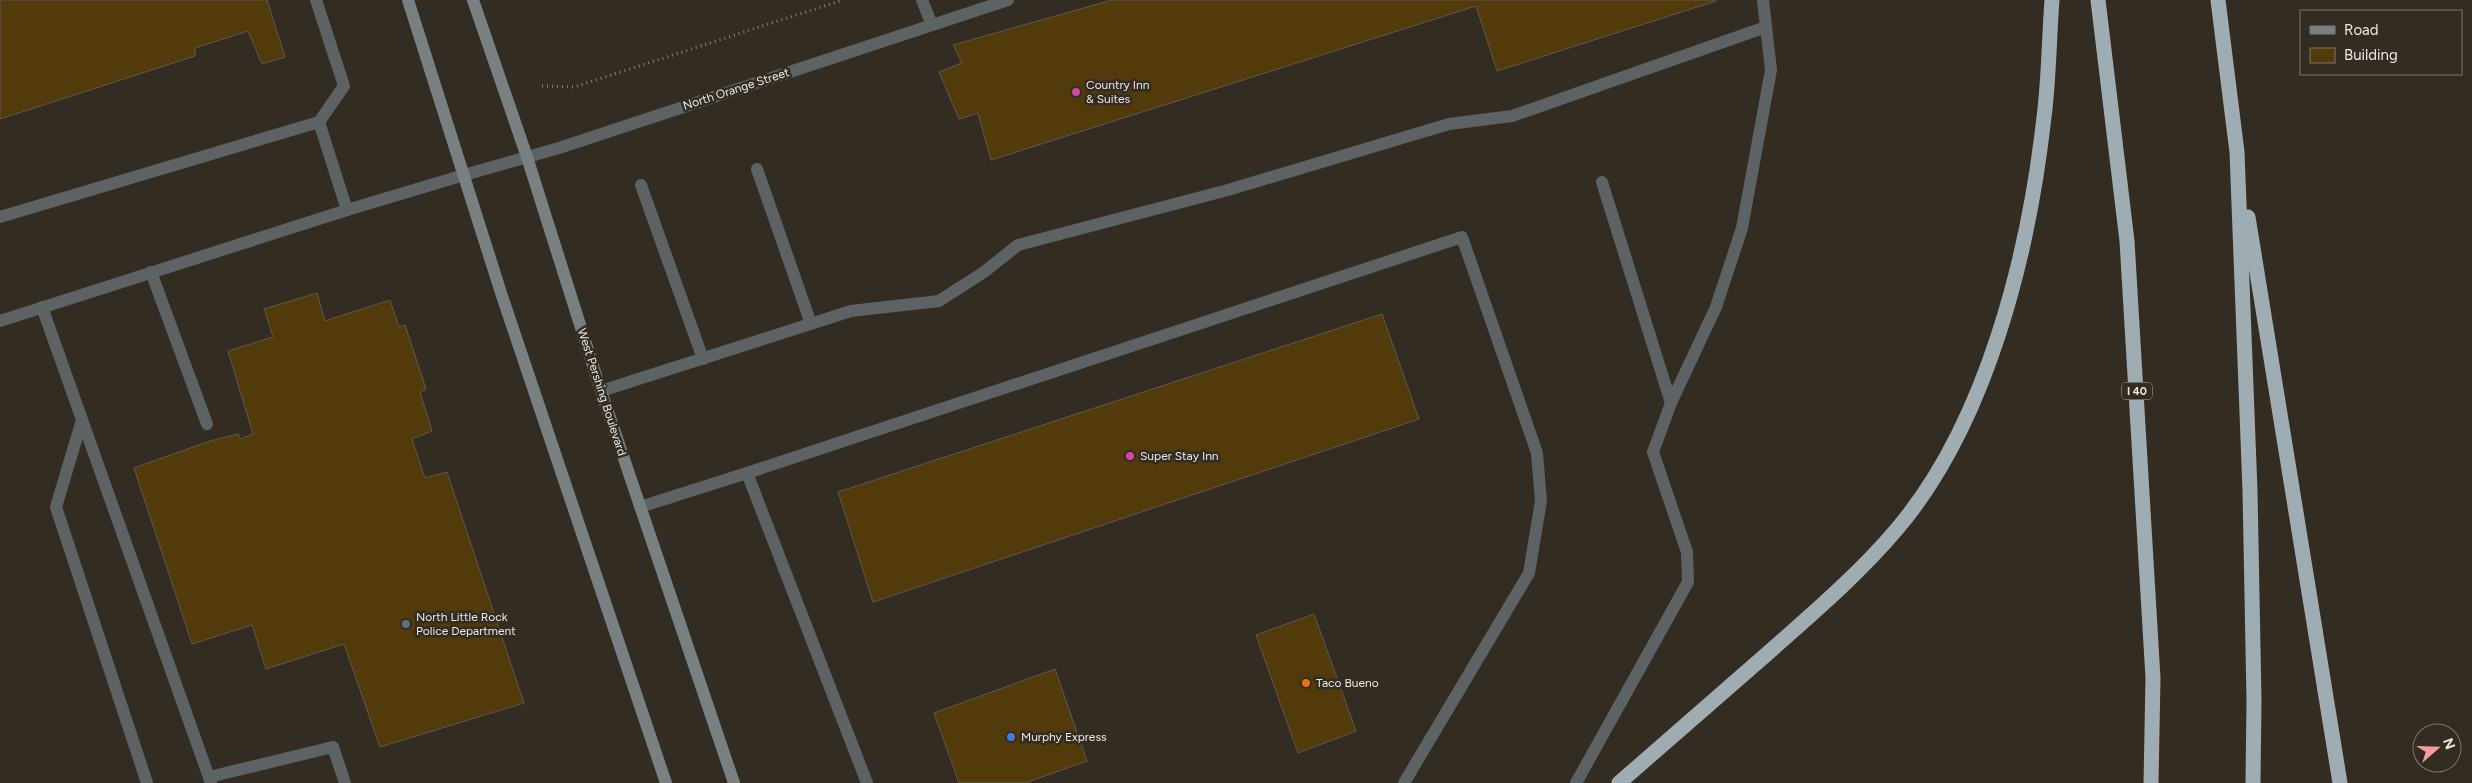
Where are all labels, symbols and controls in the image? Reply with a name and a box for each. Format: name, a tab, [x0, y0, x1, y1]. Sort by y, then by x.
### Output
legend	[2300, 10, 2462, 75]
text: Road	[2344, 21, 2379, 39]
text: Building	[2344, 46, 2398, 64]
street label: North Orange Street	[681, 65, 791, 113]
place label: Country Inn & Suites	[1086, 78, 1150, 106]
marker: Country Inn & Suites	[1070, 86, 1082, 98]
street label: West Pershing Boulevard	[575, 326, 629, 458]
road number: I 40	[2122, 382, 2152, 400]
place label: Super Stay Inn	[1140, 449, 1219, 463]
marker: Super Stay Inn	[1124, 450, 1136, 462]
place label: North Little Rock Police Department	[416, 610, 516, 638]
marker: North Little Rock Police Department	[400, 618, 412, 630]
place label: Taco Bueno	[1316, 676, 1379, 690]
marker: Taco Bueno	[1300, 677, 1312, 689]
north arrow	[2412, 723, 2462, 773]
place label: Murphy Express	[1021, 730, 1107, 744]
marker: Murphy Express	[1005, 731, 1017, 743]
text: N	[2439, 736, 2459, 752]

